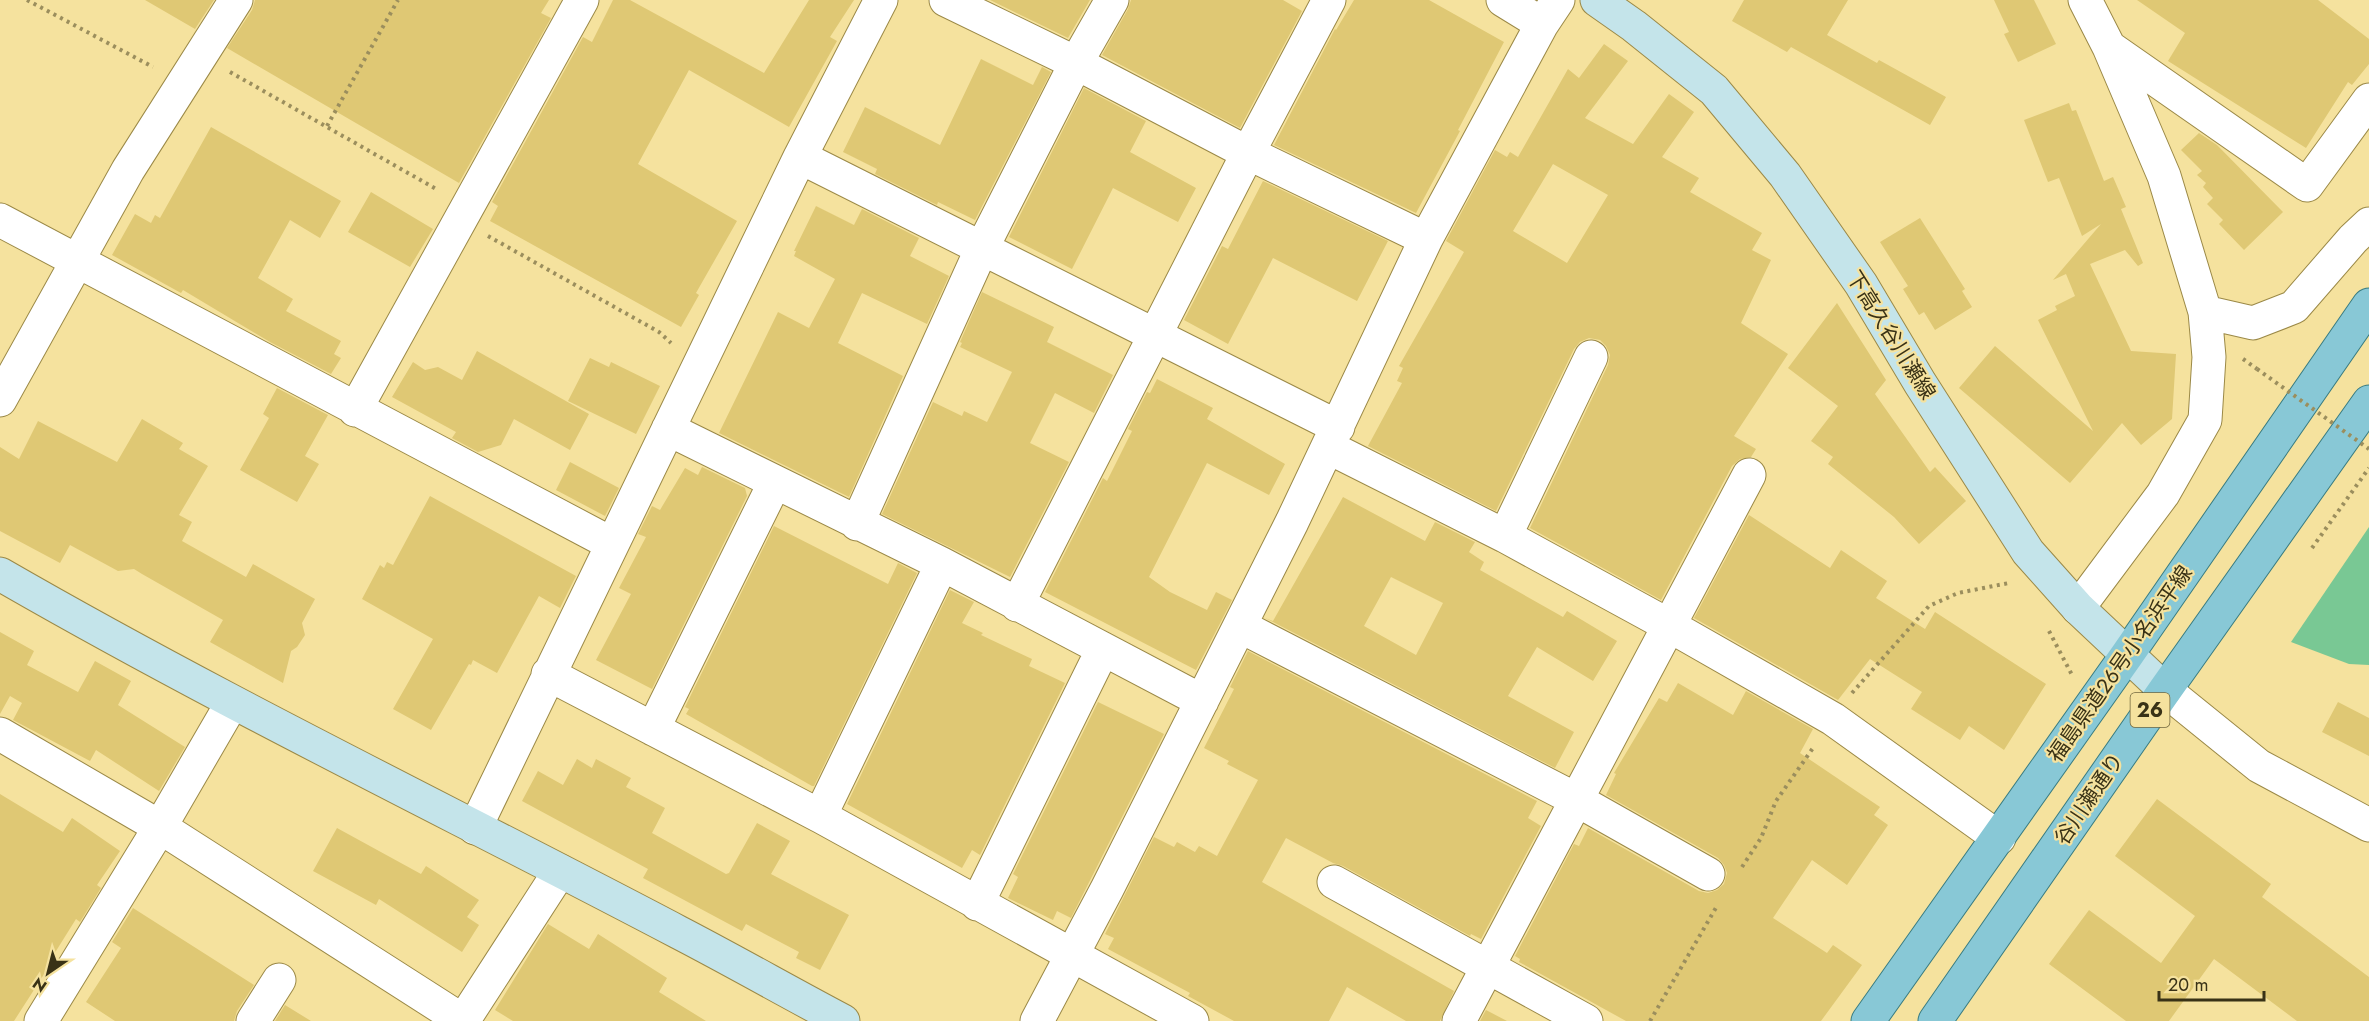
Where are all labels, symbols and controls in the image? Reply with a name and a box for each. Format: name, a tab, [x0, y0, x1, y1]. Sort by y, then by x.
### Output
street label: 下高久谷川瀬線	[1839, 265, 1943, 405]
street label: 福島県道26号小名浜平線	[2043, 561, 2197, 767]
road number: 26	[2130, 693, 2170, 727]
street label: 谷川瀬通り	[2047, 747, 2131, 851]
north arrow	[18, 943, 78, 1003]
scale bar	[2159, 964, 2264, 1002]
text: N	[28, 972, 51, 998]
text: 20 m	[2168, 972, 2208, 998]

